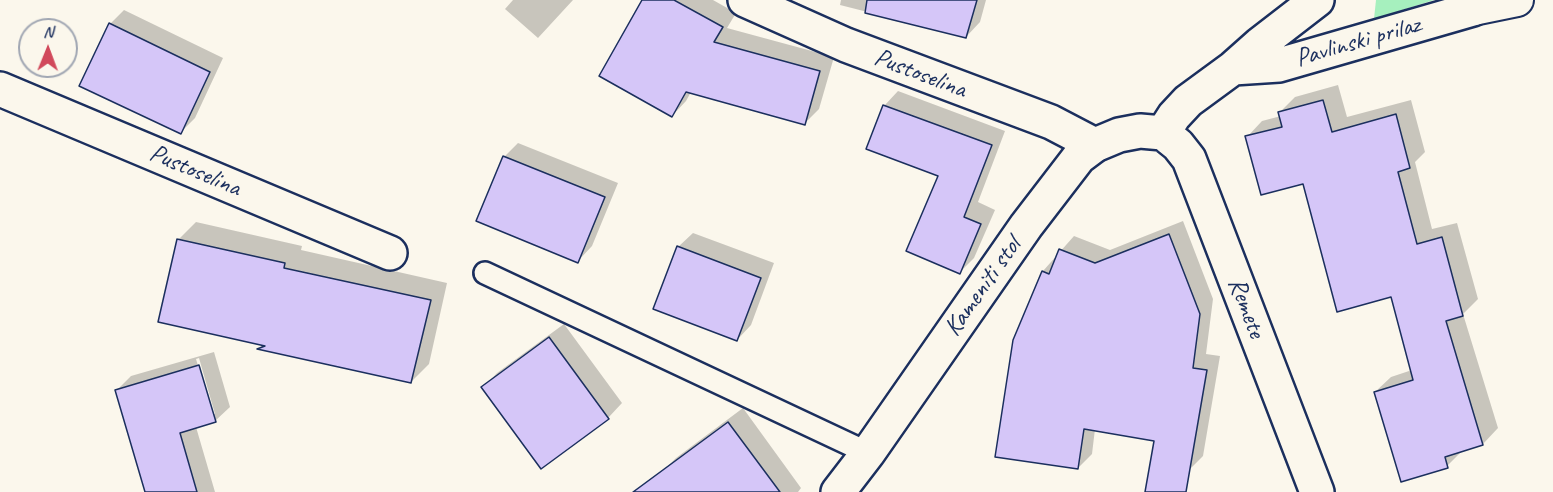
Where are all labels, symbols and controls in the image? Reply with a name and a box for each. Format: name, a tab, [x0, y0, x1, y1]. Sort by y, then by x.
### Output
street label: Pavlinski prilaz	[1292, 9, 1424, 75]
north arrow	[18, 18, 78, 78]
text: N	[43, 22, 53, 42]
street label: Pustoselina	[869, 42, 971, 106]
street label: Pustoselina	[145, 138, 245, 204]
street label: Kameniti stol	[938, 232, 1028, 342]
street label: Remete	[1220, 273, 1272, 343]

